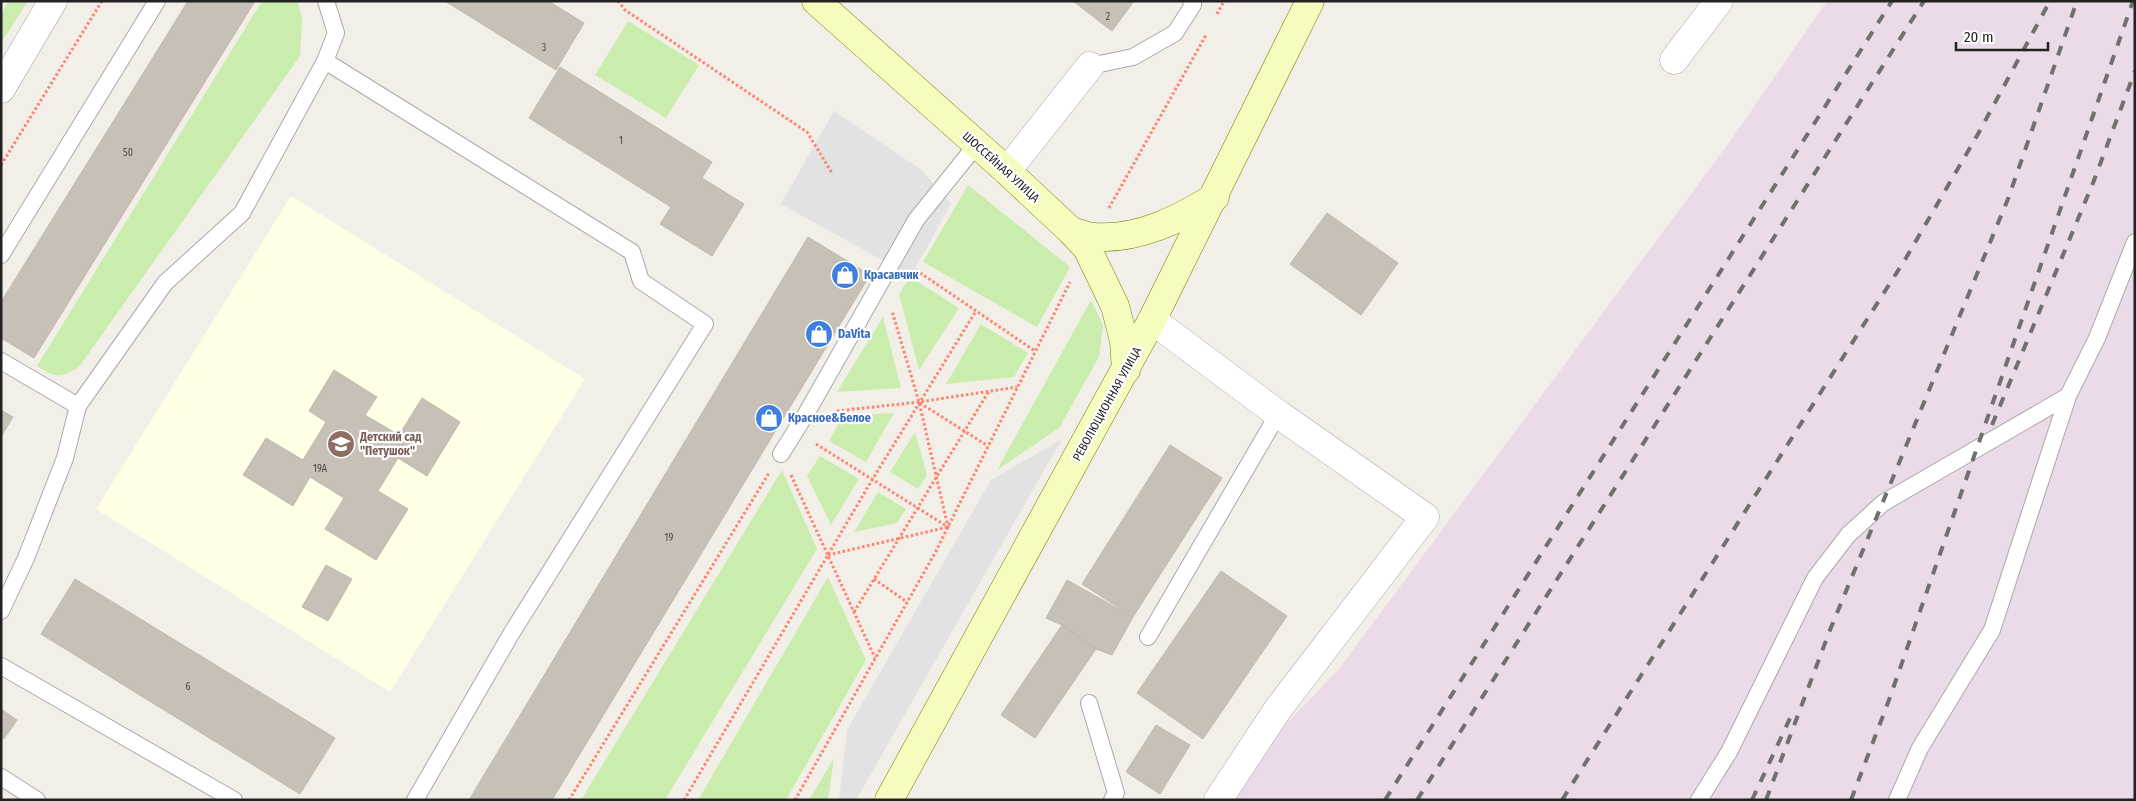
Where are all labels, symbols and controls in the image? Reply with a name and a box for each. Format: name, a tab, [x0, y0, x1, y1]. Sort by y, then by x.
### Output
house number: 2	[1106, 11, 1111, 23]
scale bar	[1956, 20, 2048, 52]
text: 20 m	[1964, 28, 1994, 46]
house number: 3	[542, 42, 547, 54]
street label: ШОССЕЙНАЯ УЛИЦА	[960, 128, 1044, 206]
house number: 1	[619, 135, 623, 147]
house number: 50	[123, 147, 133, 159]
shop icon: Красавчик	[830, 260, 860, 290]
place label: Красавчик	[864, 268, 920, 282]
shop icon: DaVita	[804, 319, 834, 349]
place label: DaVita	[838, 327, 870, 341]
street label: РЕВОЛЮЦИОННАЯ УЛИЦА	[1070, 344, 1145, 464]
shop icon: Красное&Белое	[754, 403, 784, 433]
place label: Красное&Белое	[788, 411, 871, 425]
school or university icon: Детский сад "Петушок"	[326, 429, 356, 459]
place label: Детский сад "Петушок"	[359, 430, 421, 458]
house number: 19А	[313, 463, 328, 475]
house number: 19	[665, 532, 674, 544]
house number: 6	[186, 681, 191, 693]

